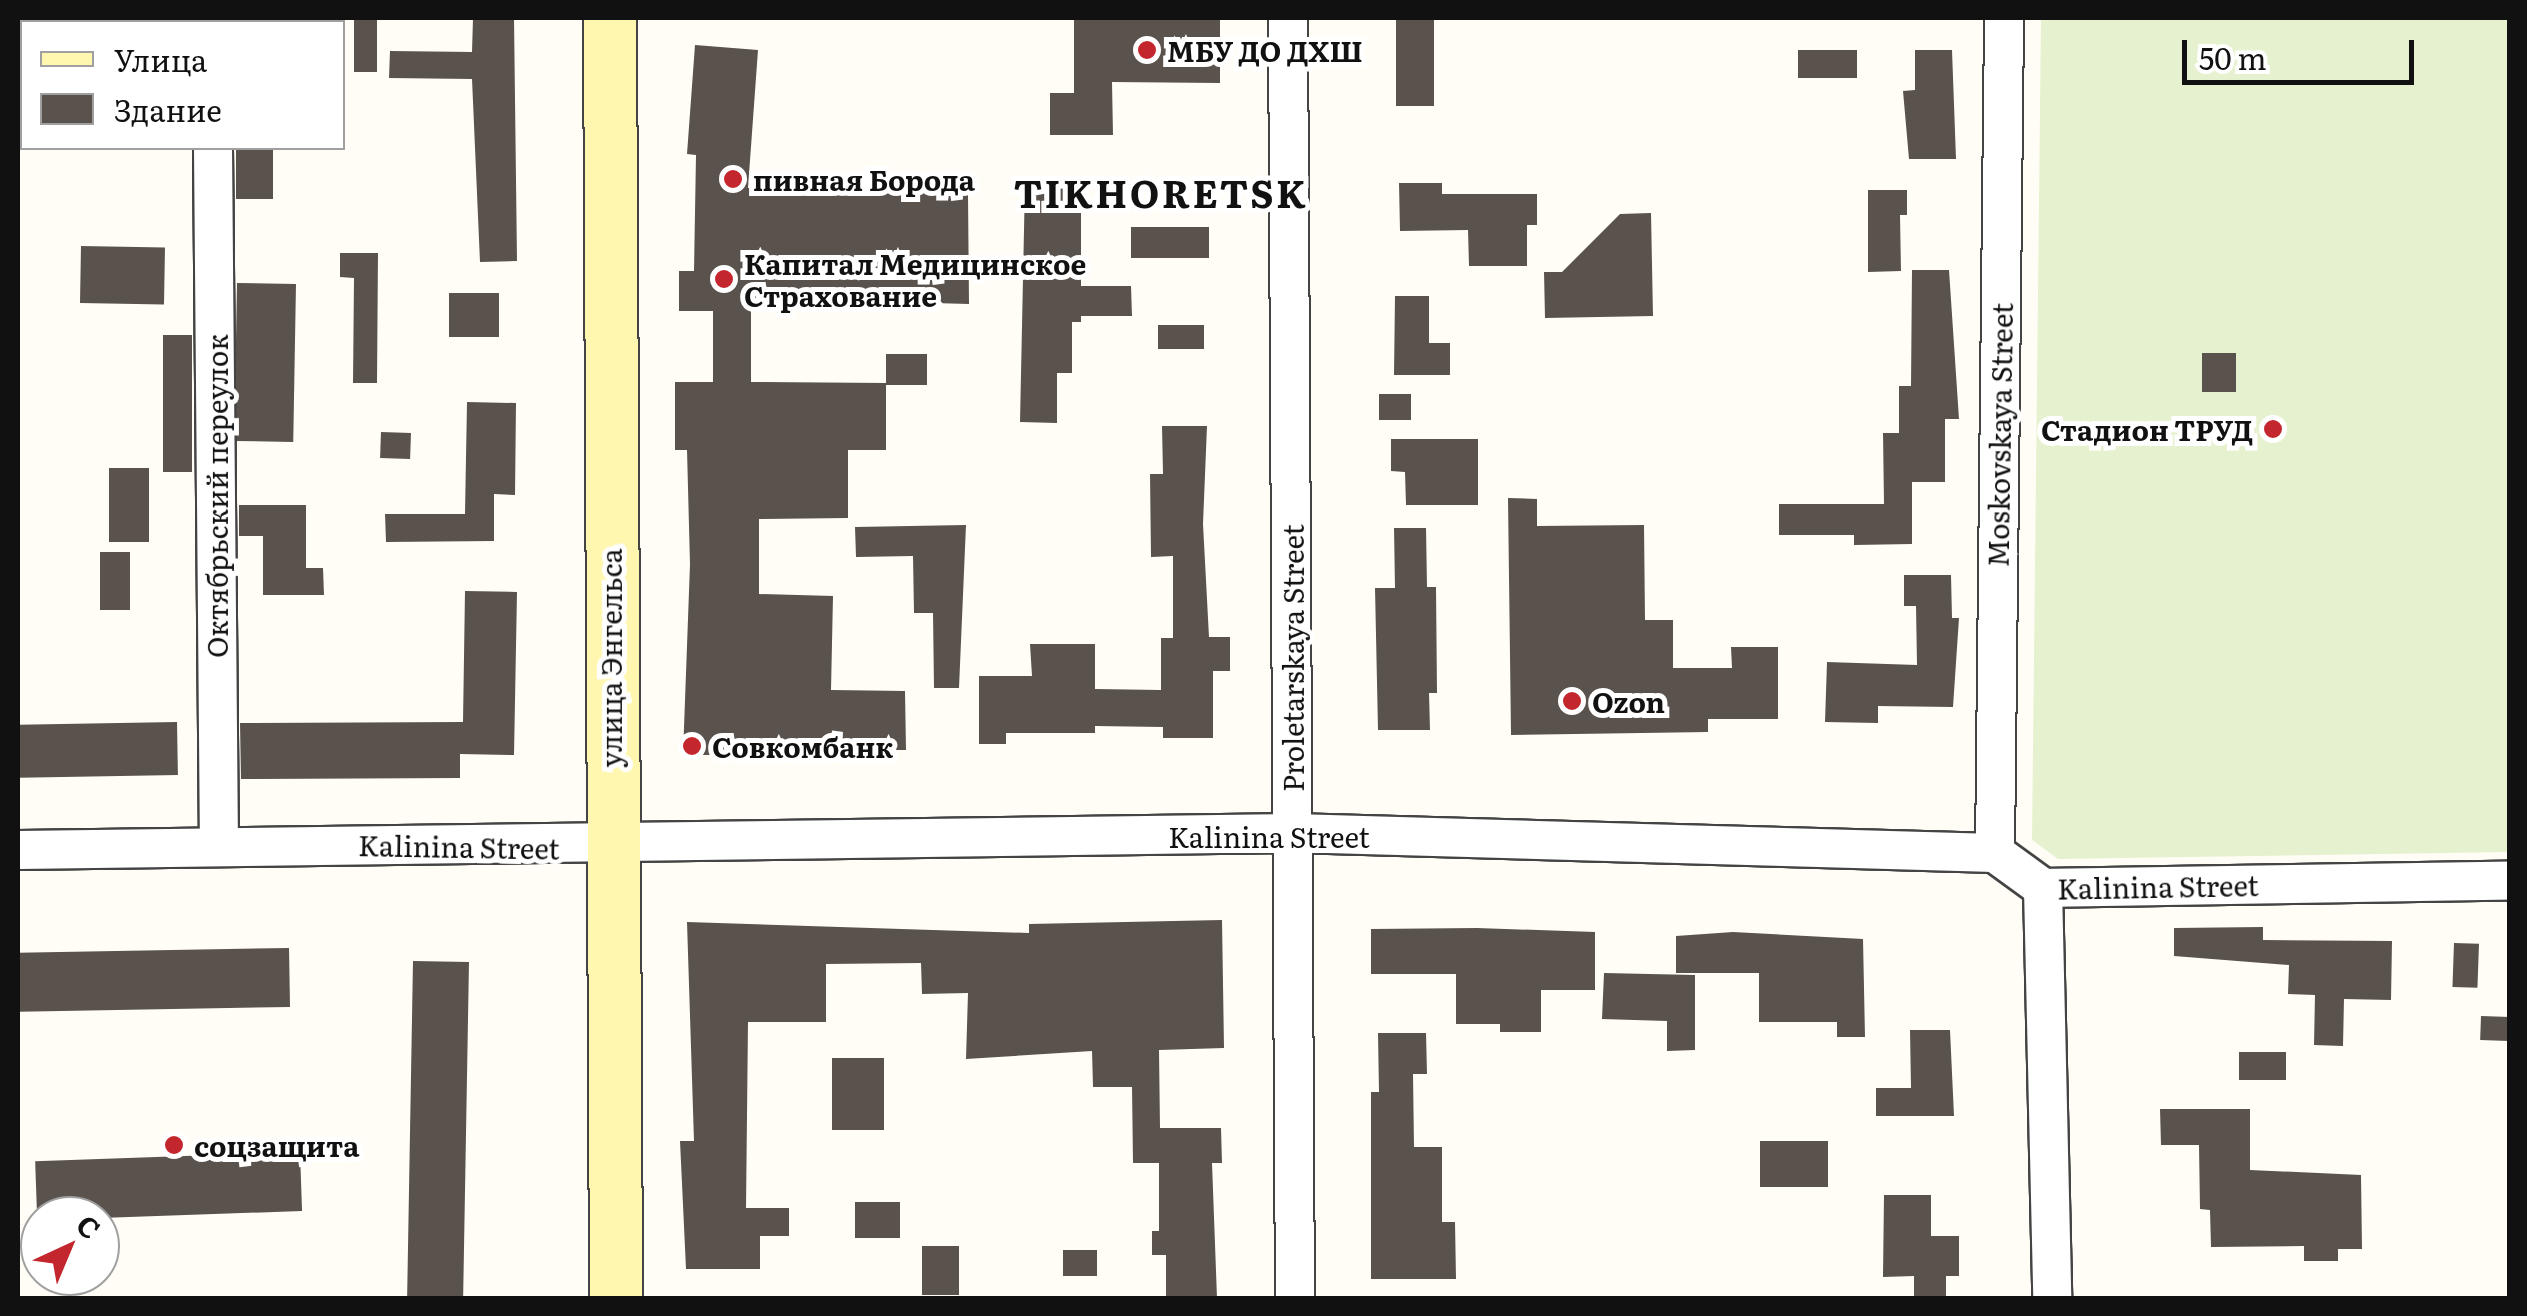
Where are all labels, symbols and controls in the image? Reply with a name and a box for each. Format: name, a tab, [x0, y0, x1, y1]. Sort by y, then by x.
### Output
legend	[20, 20, 345, 150]
scale bar	[2187, 20, 2420, 82]
place label: МБУ ДО ДХШ	[1167, 33, 1363, 67]
text: 50 m	[2199, 35, 2267, 79]
text: Улица	[114, 37, 207, 81]
marker: МБУ ДО ДХШ	[1136, 39, 1158, 61]
text: Здание	[114, 87, 222, 131]
place label: пивная Борода	[753, 162, 975, 196]
marker: пивная Борода	[722, 168, 744, 190]
district label: TIKHORETSK	[1014, 169, 1308, 215]
place label: Капитал Медицинское Страхование	[744, 246, 1086, 312]
marker: Капитал Медицинское Страхование	[713, 268, 735, 290]
street label: Moskovskaya Street	[1980, 302, 2018, 568]
street label: Октябрьский переулок	[199, 334, 233, 658]
place label: Стадион ТРУД	[2041, 412, 2253, 446]
marker: Стадион ТРУД	[2262, 418, 2284, 440]
street label: Proletarskaya Street	[1275, 524, 1309, 792]
street label: улица Энгельса	[593, 549, 627, 767]
place label: Ozon	[1592, 684, 1665, 718]
marker: Ozon	[1561, 690, 1583, 712]
place label: Совкомбанк	[712, 729, 893, 763]
marker: Совкомбанк	[681, 735, 703, 757]
street label: Kalinina Street	[1168, 819, 1370, 853]
street label: Kalinina Street	[358, 827, 560, 865]
street label: Kalinina Street	[2057, 867, 2259, 905]
place label: соцзащита	[194, 1128, 359, 1162]
marker: соцзащита	[163, 1134, 185, 1156]
north arrow	[20, 1196, 120, 1296]
text: С	[68, 1204, 111, 1248]

